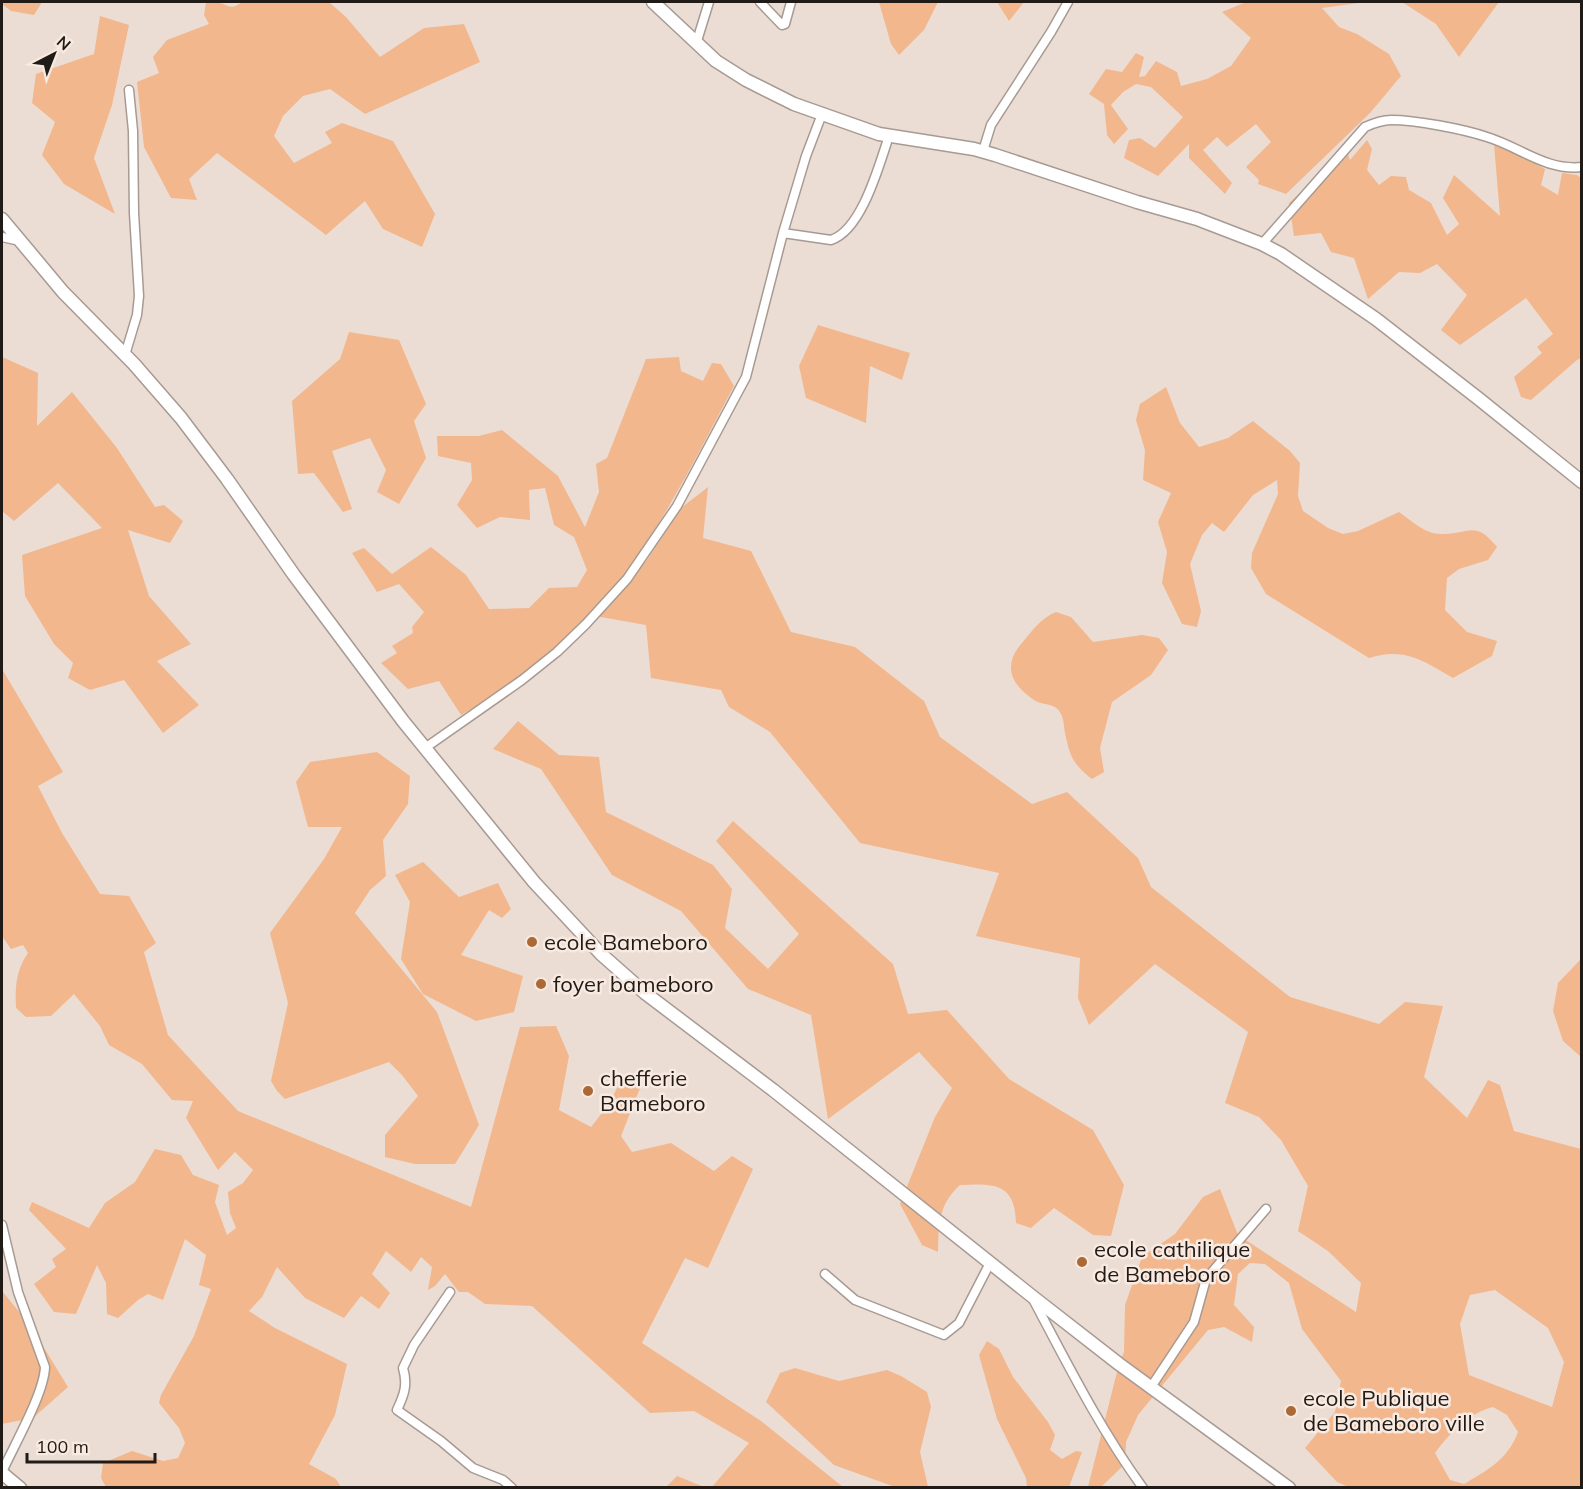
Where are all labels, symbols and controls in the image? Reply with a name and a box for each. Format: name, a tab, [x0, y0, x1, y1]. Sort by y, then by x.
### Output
north arrow	[24, 24, 84, 84]
text: N	[53, 31, 75, 54]
place label: ecole Bameboro	[544, 928, 708, 956]
marker: ecole Bameboro	[525, 935, 539, 949]
place label: foyer bameboro	[553, 970, 714, 998]
marker: foyer bameboro	[534, 977, 548, 991]
place label: chefferie Bameboro	[600, 1064, 706, 1117]
marker: chefferie Bameboro	[581, 1084, 595, 1098]
place label: ecole cathilique de Bameboro	[1094, 1235, 1250, 1288]
marker: ecole cathilique de Bameboro	[1075, 1255, 1089, 1269]
place label: ecole Publique de Bameboro ville	[1303, 1384, 1485, 1437]
marker: ecole Publique de Bameboro ville	[1284, 1404, 1298, 1418]
scale bar	[27, 1426, 154, 1464]
text: 100 m	[36, 1435, 89, 1458]

